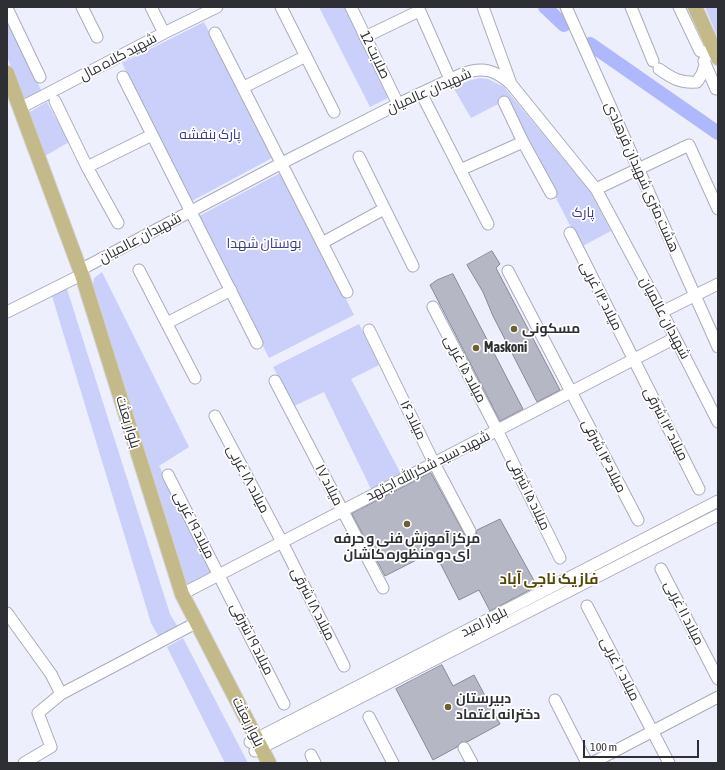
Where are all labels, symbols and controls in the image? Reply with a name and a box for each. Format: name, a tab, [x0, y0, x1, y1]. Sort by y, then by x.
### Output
street label: صلابت 12	[356, 28, 394, 82]
street label: شهید کلاه مال	[77, 30, 159, 84]
street label: شهیدان عالمیان	[384, 65, 474, 117]
street label: هشت متری شهیدان فرهادی	[601, 99, 683, 255]
park label: پارک بنفشه	[179, 127, 241, 143]
park label: پارک	[572, 205, 594, 221]
street label: شهیدان عالمیان	[96, 209, 184, 267]
park label: بوستان شهدا	[227, 236, 301, 252]
street label: میلاد ۱۳ غربی	[576, 259, 626, 333]
street label: شهیدان عالمیان	[636, 274, 694, 362]
place label: مسکونی	[522, 321, 580, 337]
marker: مسکونی	[509, 324, 519, 334]
street label: میلاد ۱۵ غربی	[440, 333, 490, 405]
place label: Maskoni	[484, 340, 527, 356]
marker: Maskoni	[471, 343, 481, 353]
street label: میلاد ۱۳ شرقی	[640, 384, 692, 464]
street label: بلوار بعثت	[112, 394, 144, 450]
street label: میلاد ۱۶	[396, 397, 430, 443]
street label: میلاد ۱۴ شرقی	[578, 416, 630, 496]
street label: شهید سید شکرالله اجتهد	[363, 427, 493, 505]
street label: میلاد ۱۸ غربی	[223, 442, 273, 516]
street label: میلاد ۱۵ شرقی	[504, 455, 554, 533]
street label: میلاد ۱۷	[311, 461, 347, 509]
street label: میلاد ۱۹ غربی	[170, 489, 218, 561]
marker: مرکز آموزش فنی و حرفه ای دو منظوره کاشان	[402, 519, 412, 529]
place label: مرکز آموزش فنی و حرفه ای دو منظوره کاشان	[334, 531, 480, 564]
street label: میلاد ۱۸ شرقی	[287, 565, 339, 643]
district label: فاز یک ناجی آباد	[500, 570, 598, 588]
street label: میلاد ۱۱ غربی	[661, 578, 707, 648]
street label: میلاد ۱۹ شرقی	[227, 600, 277, 678]
street label: بلوار امید	[458, 603, 510, 641]
street label: میلاد ۱۰ غربی	[597, 634, 643, 704]
place label: دبیرستان دخترانه اعتماد	[456, 691, 540, 724]
street label: بلوار بعثت	[228, 694, 268, 750]
marker: دبیرستان دخترانه اعتماد	[443, 702, 453, 712]
scale bar	[585, 732, 701, 758]
text: 100 m	[590, 740, 617, 754]

